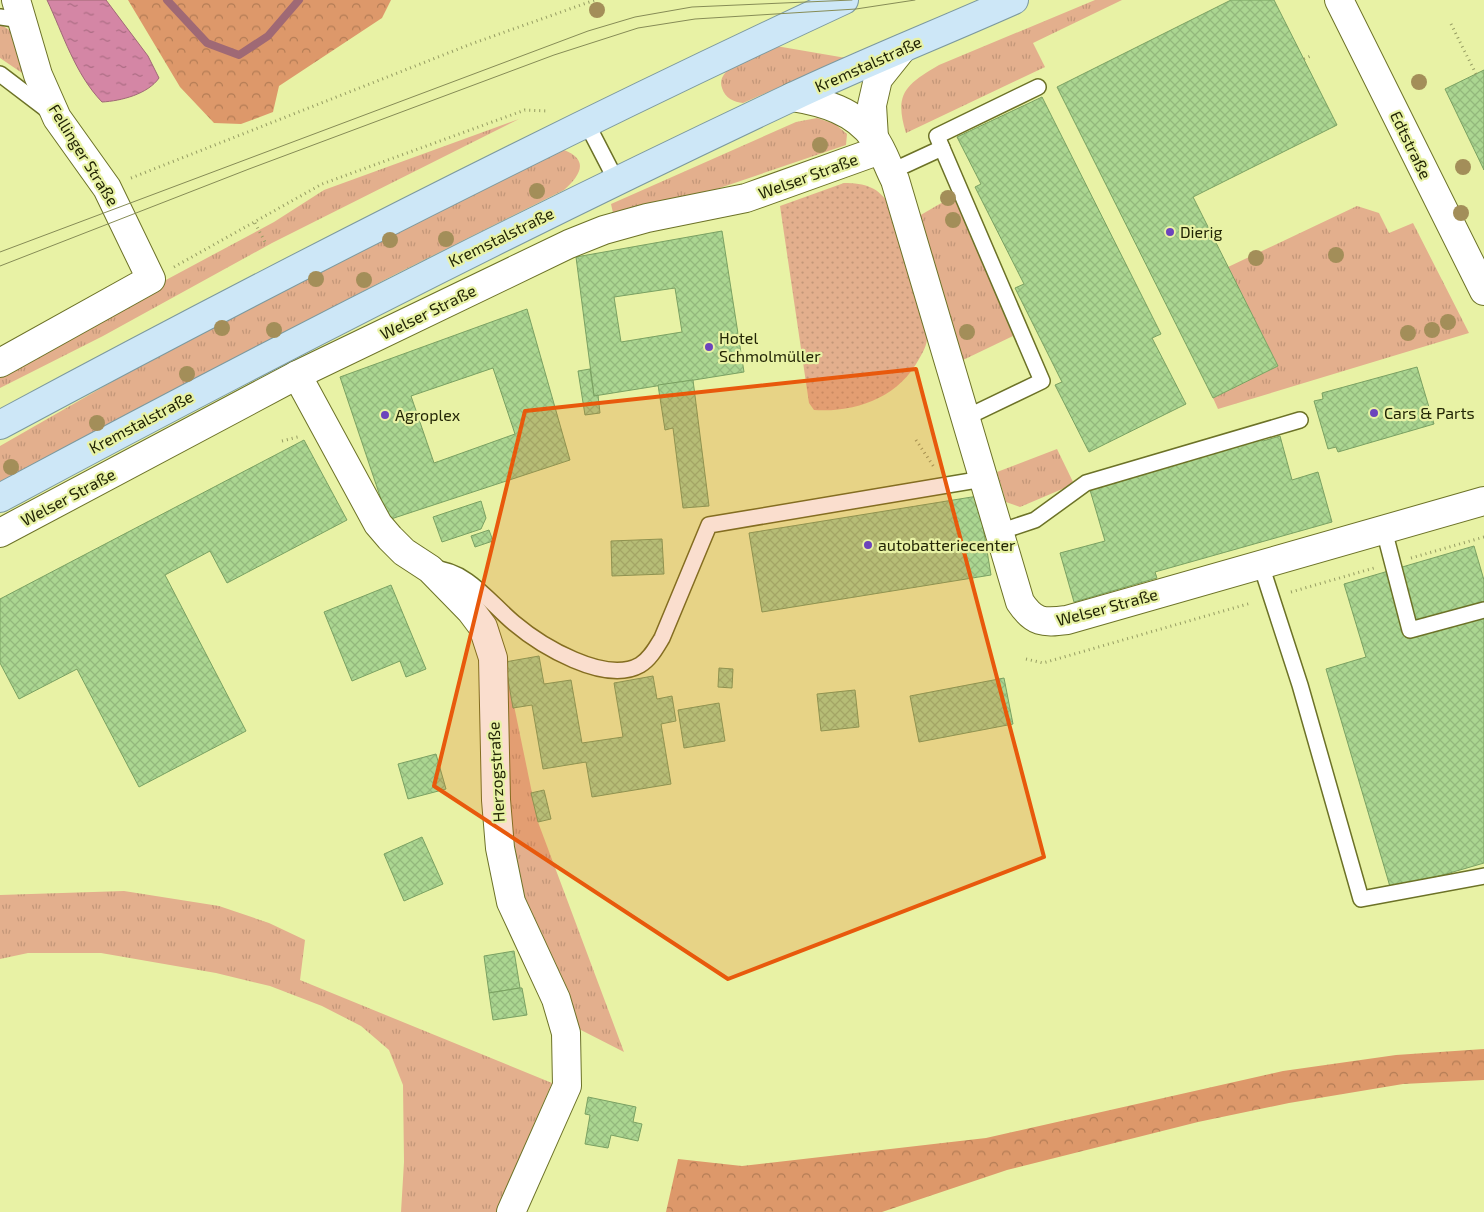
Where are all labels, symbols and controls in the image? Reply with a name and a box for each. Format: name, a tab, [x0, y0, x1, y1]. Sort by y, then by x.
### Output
street label: Kremstalstraße	[811, 32, 924, 96]
street label: Fellinger Straße	[46, 100, 123, 209]
street label: Edtstraße	[1387, 108, 1436, 182]
street label: Welser Straße	[756, 149, 860, 202]
street label: Kremstalstraße	[445, 203, 557, 270]
place label: Dierig	[1180, 222, 1223, 241]
marker: Dierig	[1164, 226, 1176, 238]
street label: Welser Straße	[377, 280, 479, 343]
place label: Hotel Schmolmüller	[719, 328, 821, 365]
marker: Hotel Schmolmüller	[703, 341, 715, 353]
street label: Kremstalstraße	[86, 386, 196, 457]
place label: Cars & Parts	[1384, 403, 1475, 422]
place label: Agroplex	[395, 405, 461, 424]
marker: Cars & Parts	[1368, 407, 1380, 419]
marker: Agroplex	[379, 409, 391, 421]
street label: Welser Straße	[17, 464, 118, 529]
place label: autobatteriecenter	[878, 535, 1016, 554]
marker: autobatteriecenter	[862, 539, 874, 551]
street label: Welser Straße	[1054, 584, 1160, 629]
street label: Herzogstraße	[483, 721, 508, 823]

